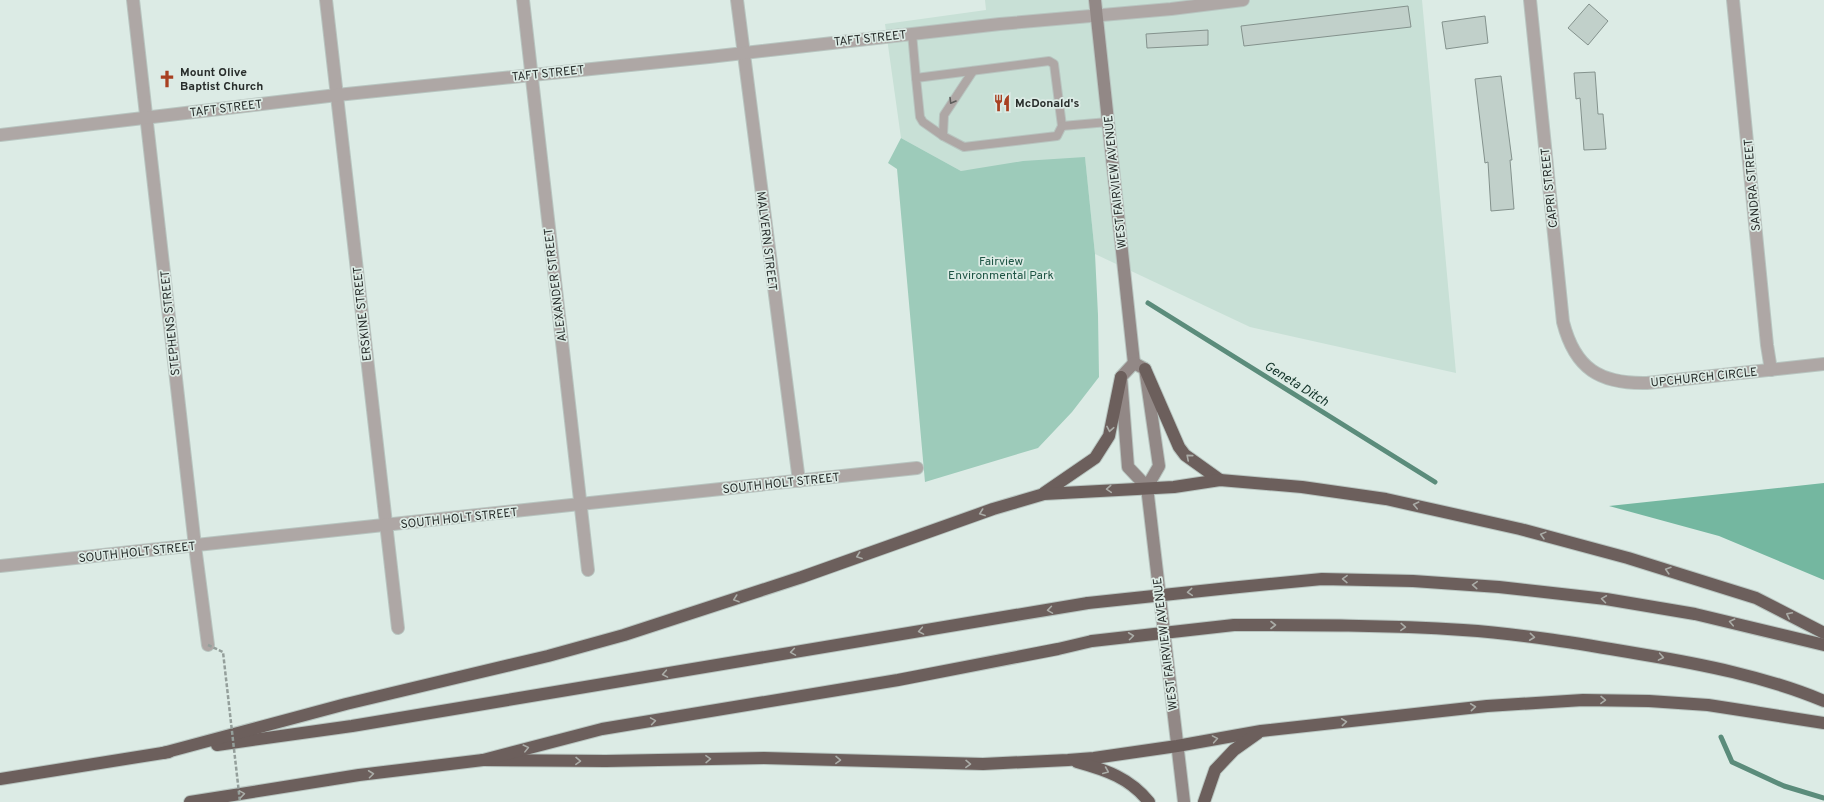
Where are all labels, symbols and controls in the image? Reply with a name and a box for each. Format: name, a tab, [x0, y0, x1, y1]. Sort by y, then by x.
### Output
street label: TAFT STREET	[833, 27, 907, 51]
street label: TAFT STREET	[511, 62, 585, 86]
place label: Mount Olive Baptist Church	[180, 65, 263, 95]
church icon: Mount Olive Baptist Church	[157, 69, 177, 89]
restaurant icon: McDonald's	[992, 93, 1012, 113]
place label: McDonald's	[1015, 96, 1079, 112]
street label: TAFT STREET	[189, 97, 263, 121]
one-way arrow	[950, 97, 957, 104]
street label: WEST FAIRVIEW AVENUE	[1101, 115, 1131, 249]
street label: SANDRA STREET	[1741, 138, 1765, 232]
street label: CAPRI STREET	[1538, 147, 1562, 229]
street label: MALVERN STREET	[752, 190, 780, 292]
street label: ALEXANDER STREET	[541, 227, 571, 343]
park label: Fairview Environmental Park	[948, 254, 1054, 284]
street label: ERSKINE STREET	[350, 266, 376, 362]
street label: STEPHENS STREET	[158, 269, 184, 376]
water label: Geneta Ditch	[1261, 359, 1331, 411]
street label: UPCHURCH CIRCLE	[1650, 364, 1758, 392]
one-way arrow	[1107, 425, 1115, 432]
one-way arrow	[1186, 455, 1193, 462]
street label: SOUTH HOLT STREET	[722, 470, 840, 498]
one-way arrow	[1106, 485, 1112, 494]
one-way arrow	[1413, 502, 1419, 510]
street label: SOUTH HOLT STREET	[400, 505, 518, 533]
one-way arrow	[978, 508, 985, 517]
one-way arrow	[1539, 532, 1546, 540]
street label: SOUTH HOLT STREET	[78, 539, 196, 567]
one-way arrow	[856, 552, 863, 560]
one-way arrow	[1665, 566, 1672, 575]
one-way arrow	[1342, 575, 1348, 584]
street label: WEST FAIRVIEW AVENUE	[1150, 577, 1182, 711]
one-way arrow	[1472, 580, 1478, 589]
one-way arrow	[1187, 587, 1193, 596]
one-way arrow	[733, 594, 740, 603]
one-way arrow	[1601, 595, 1607, 604]
one-way arrow	[1046, 605, 1053, 613]
one-way arrow	[1786, 612, 1794, 620]
one-way arrow	[1729, 618, 1735, 626]
one-way arrow	[1270, 621, 1276, 629]
one-way arrow	[1400, 623, 1406, 632]
one-way arrow	[918, 626, 924, 635]
one-way arrow	[1127, 632, 1134, 641]
one-way arrow	[1529, 632, 1535, 641]
one-way arrow	[790, 648, 796, 656]
one-way arrow	[1658, 653, 1664, 661]
one-way arrow	[662, 669, 668, 677]
one-way arrow	[1600, 696, 1606, 704]
one-way arrow	[1470, 703, 1476, 712]
one-way arrow	[650, 717, 656, 726]
one-way arrow	[1341, 718, 1347, 727]
one-way arrow	[1212, 736, 1219, 744]
one-way arrow	[523, 745, 530, 753]
one-way arrow	[705, 755, 711, 764]
one-way arrow	[835, 756, 841, 765]
one-way arrow	[575, 757, 581, 765]
one-way arrow	[965, 759, 971, 768]
one-way arrow	[1101, 766, 1109, 774]
one-way arrow	[368, 770, 374, 779]
one-way arrow	[239, 790, 245, 799]

